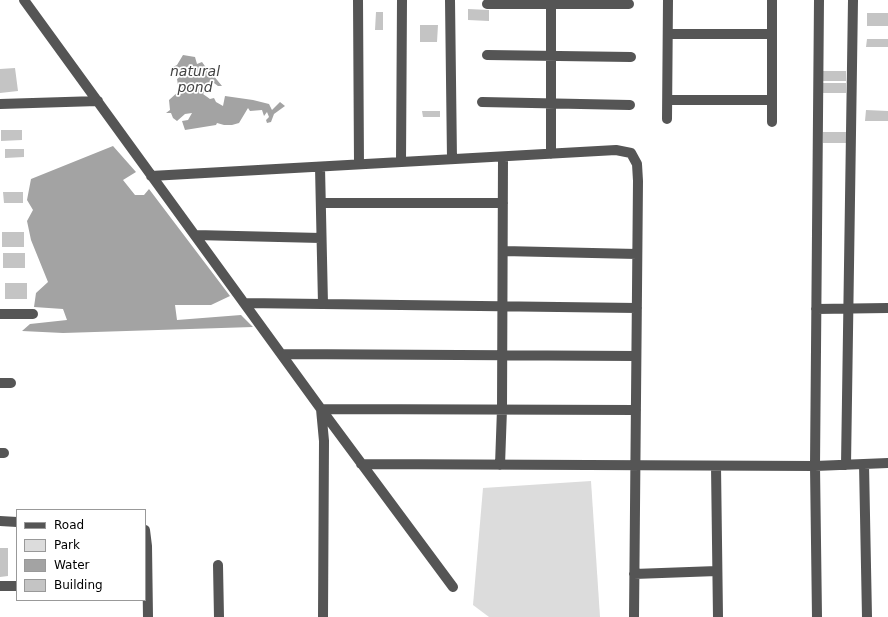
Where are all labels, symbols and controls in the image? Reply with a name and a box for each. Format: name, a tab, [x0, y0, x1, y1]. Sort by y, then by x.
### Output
water label: natural pond	[170, 64, 220, 96]
legend	[16, 509, 146, 601]
text: Road	[54, 518, 84, 532]
text: Park	[54, 538, 80, 552]
text: Water	[54, 558, 89, 572]
text: Building	[54, 578, 103, 592]

